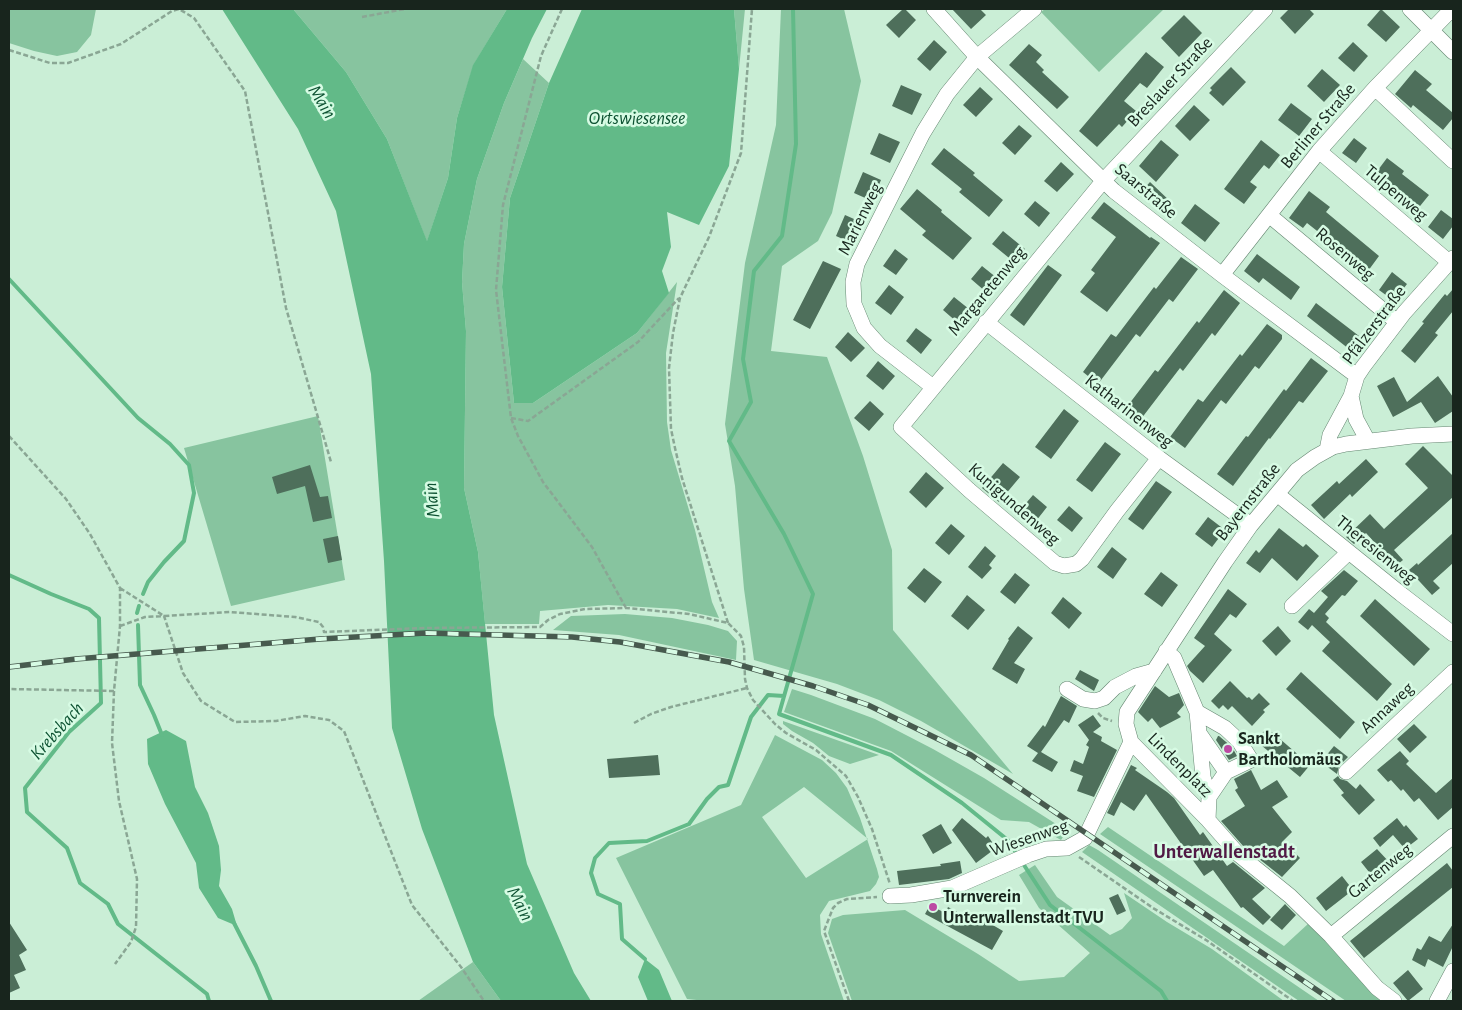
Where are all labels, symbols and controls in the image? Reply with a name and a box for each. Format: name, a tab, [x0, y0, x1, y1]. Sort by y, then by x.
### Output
street label: Breslauer Straße	[1123, 32, 1217, 132]
street label: Berliner Straße	[1276, 79, 1360, 173]
water label: Main	[303, 81, 341, 123]
water label: Ortswiesensee	[589, 107, 685, 129]
street label: Saarstraße	[1110, 159, 1182, 223]
street label: Tulpenweg	[1360, 160, 1432, 226]
street label: Marienweg	[833, 179, 887, 259]
street label: Rosenweg	[1311, 223, 1379, 285]
street label: Margaretenweg	[943, 242, 1031, 340]
street label: Pfälzerstraße	[1337, 281, 1411, 369]
street label: Katharinenweg	[1080, 370, 1178, 452]
street label: Kunigundenweg	[964, 458, 1064, 550]
street label: Bayernstraße	[1211, 459, 1285, 545]
water label: Main	[419, 481, 445, 519]
street label: Theresienweg	[1331, 511, 1421, 589]
street label: Annaweg	[1356, 678, 1418, 738]
water label: Krebsbach	[25, 698, 89, 764]
street label: Lindenplatz	[1143, 728, 1217, 802]
place label: Sankt Bartholomäus	[1238, 728, 1341, 771]
marker: Sankt Bartholomäus	[1222, 743, 1234, 755]
street label: Wiesenweg	[987, 815, 1071, 861]
street label: Gartenweg	[1344, 839, 1416, 903]
district label: Unterwallenstadt	[1153, 840, 1295, 864]
water label: Main	[502, 883, 538, 925]
place label: Turnverein Unterwallenstadt TVU	[943, 886, 1104, 929]
marker: Turnverein Unterwallenstadt TVU	[927, 901, 939, 913]

